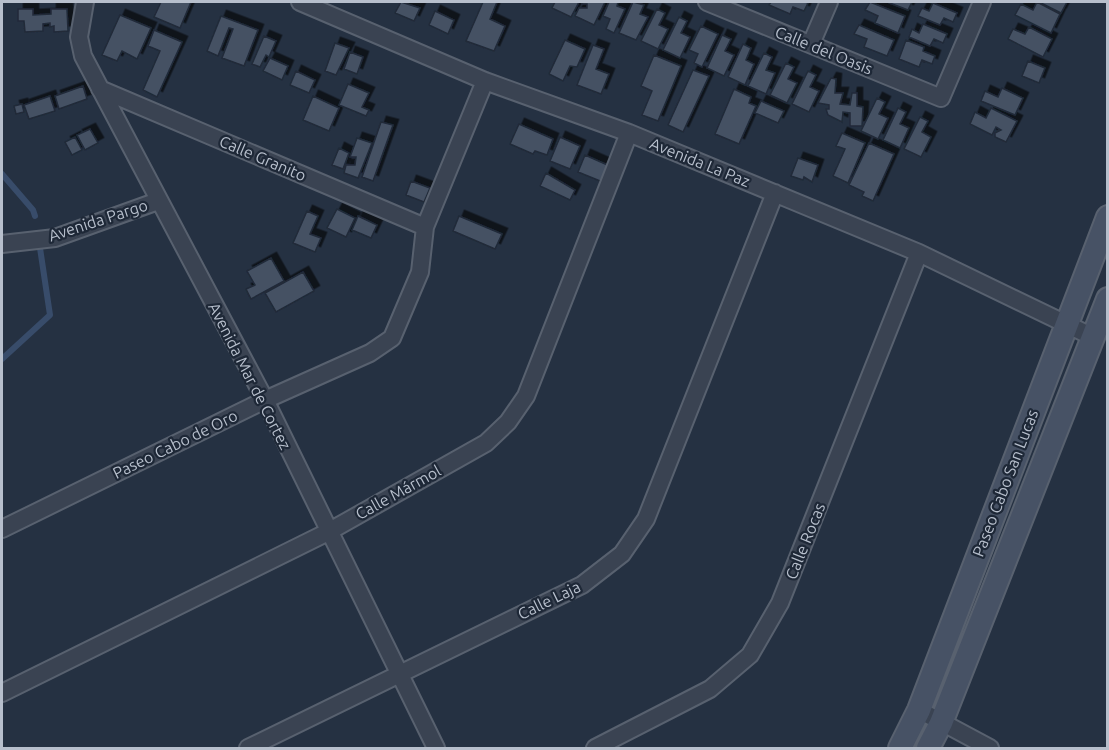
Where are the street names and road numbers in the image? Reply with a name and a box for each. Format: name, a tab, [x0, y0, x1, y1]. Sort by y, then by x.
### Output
street label: Calle del Oasis	[773, 22, 875, 78]
street label: Calle Granito	[217, 132, 309, 184]
street label: Avenida La Paz	[647, 134, 753, 190]
street label: Avenida Pargo	[46, 195, 150, 245]
street label: Avenida Mar de Cortez	[205, 300, 295, 452]
street label: Paseo Cabo de Oro	[110, 406, 240, 482]
street label: Paseo Cabo San Lucas	[969, 407, 1041, 559]
street label: Calle Mármol	[352, 461, 444, 523]
street label: Calle Rocas	[782, 500, 828, 582]
street label: Calle Laja	[515, 577, 583, 623]

